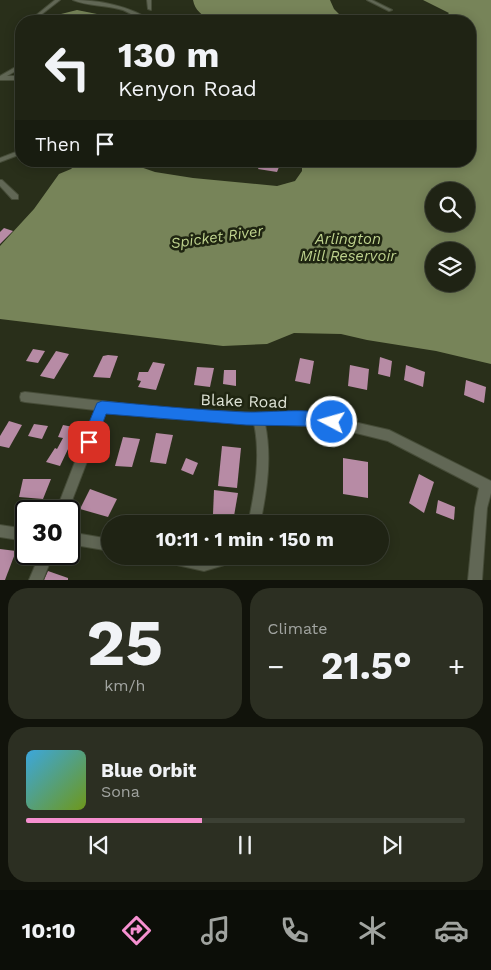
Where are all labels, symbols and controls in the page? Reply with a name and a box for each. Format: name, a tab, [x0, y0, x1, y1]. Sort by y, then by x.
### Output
text: 130 m	[118, 34, 219, 76]
icon: left	[35, 35, 100, 100]
text: Kenyon Road	[118, 76, 257, 101]
icon: arrive	[91, 130, 119, 158]
text: Then	[35, 133, 81, 156]
map controls	[425, 182, 475, 292]
button: search	[425, 182, 475, 232]
water label: Spicket River	[170, 221, 266, 252]
water label: Arlington Mill Reservoir	[300, 230, 397, 265]
button: layers	[425, 242, 475, 292]
street label: Blake Road	[200, 390, 288, 412]
position arrow	[305, 395, 357, 447]
pin	[68, 421, 110, 463]
icon: arrive	[75, 428, 103, 456]
speed limit sign: 30	[15, 500, 80, 565]
text: 10:11 · 1 min · 150 m	[156, 528, 334, 551]
text: 25	[86, 605, 163, 681]
text: Climate	[268, 619, 328, 638]
text: 21.5°	[321, 644, 412, 688]
text: −	[268, 650, 284, 683]
text: +	[448, 650, 465, 683]
text: km/h	[104, 676, 145, 695]
text: Blue Orbit	[101, 759, 196, 782]
text: Sona	[101, 782, 140, 801]
icon: previous	[85, 831, 113, 859]
icon: pause	[231, 831, 259, 859]
icon: next	[378, 831, 406, 859]
icon: directions	[119, 913, 154, 948]
icon: music	[198, 913, 233, 948]
icon: phone	[277, 913, 312, 948]
icon: climate	[355, 913, 390, 948]
icon: car	[434, 913, 469, 948]
text: 10:10	[22, 918, 76, 943]

